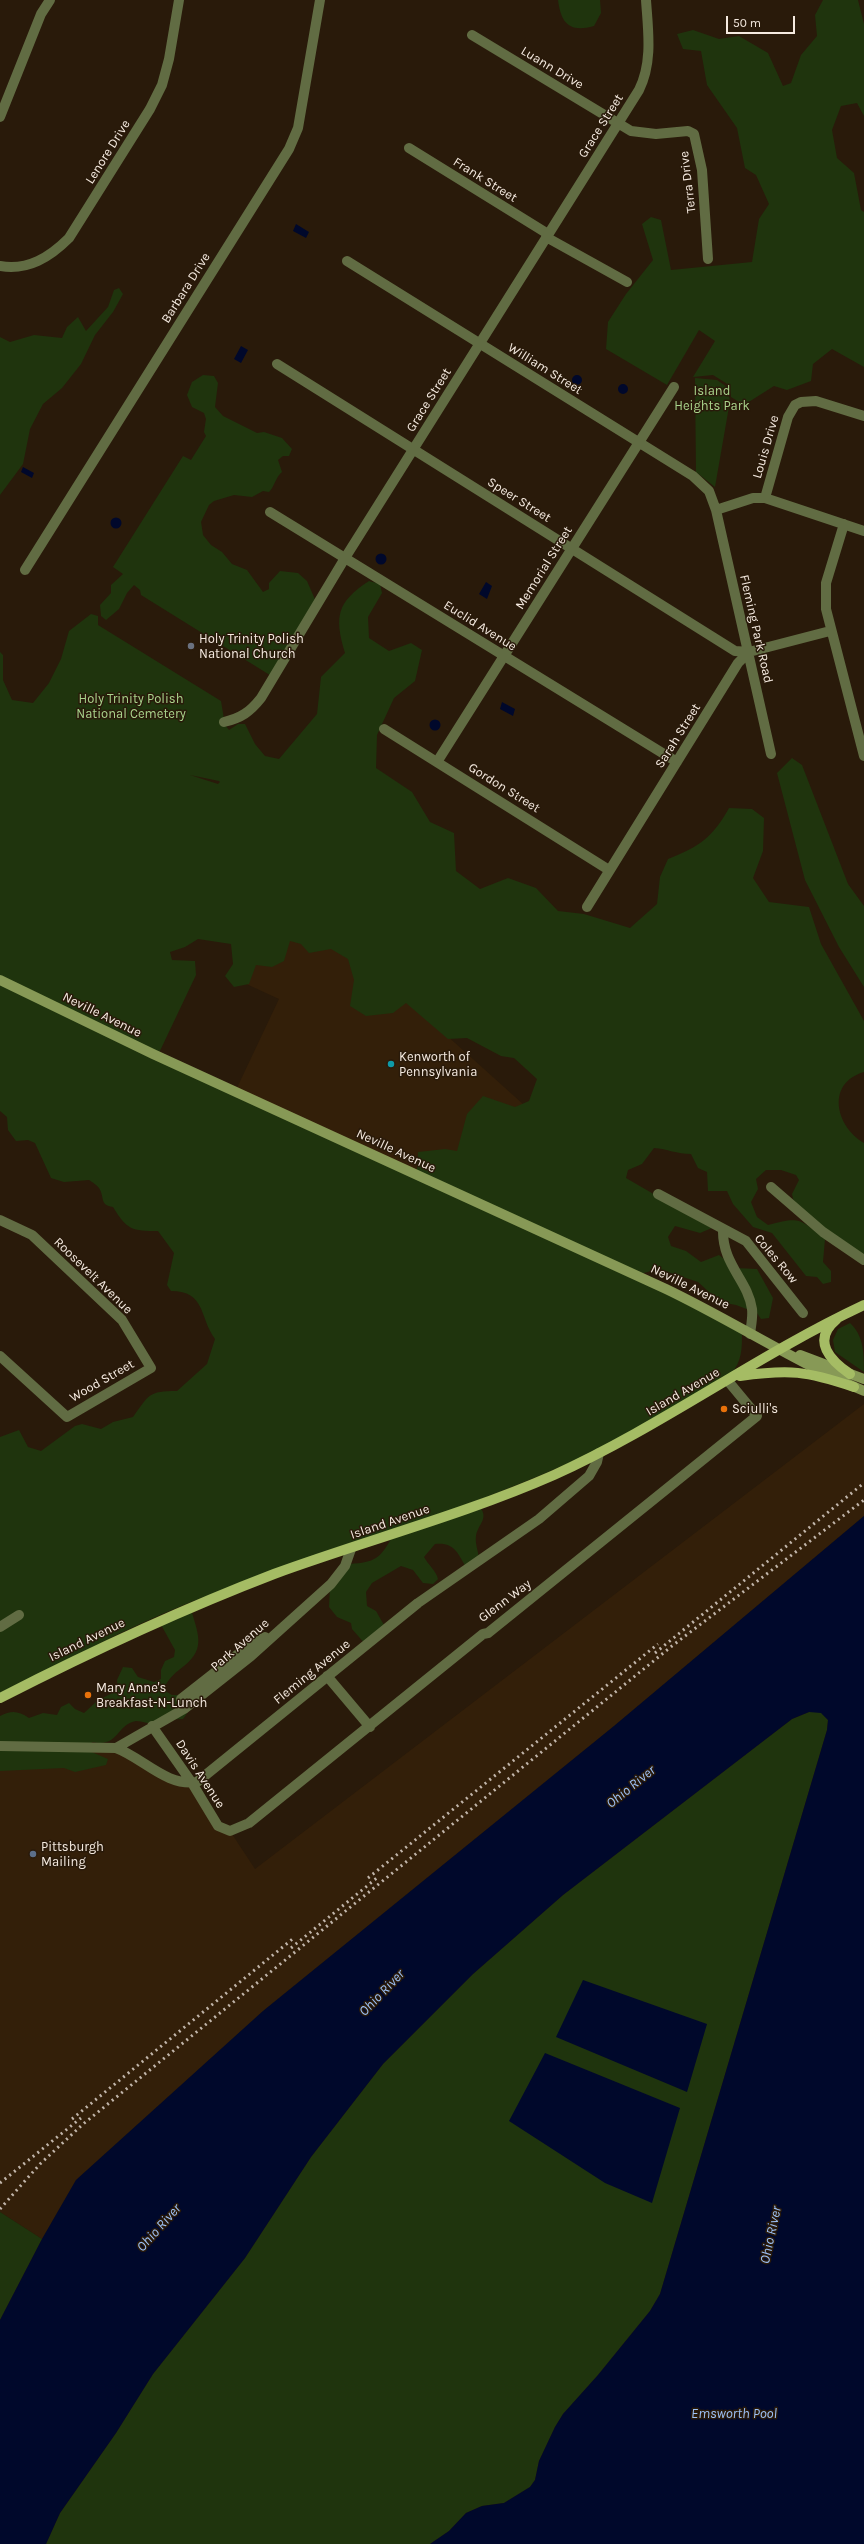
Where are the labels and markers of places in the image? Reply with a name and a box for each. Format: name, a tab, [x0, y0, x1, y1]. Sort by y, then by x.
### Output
place label: Holy Trinity Polish National Church	[199, 631, 304, 662]
marker: Holy Trinity Polish National Church	[186, 641, 196, 651]
place label: Kenworth of Pennsylvania	[399, 1049, 477, 1080]
marker: Kenworth of Pennsylvania	[386, 1059, 396, 1069]
place label: Sciulli's	[732, 1401, 778, 1417]
marker: Sciulli's	[719, 1404, 729, 1414]
place label: Mary Anne's Breakfast-N-Lunch	[96, 1680, 207, 1711]
marker: Mary Anne's Breakfast-N-Lunch	[83, 1690, 93, 1700]
place label: Pittsburgh Mailing	[41, 1839, 104, 1870]
marker: Pittsburgh Mailing	[28, 1849, 38, 1859]

